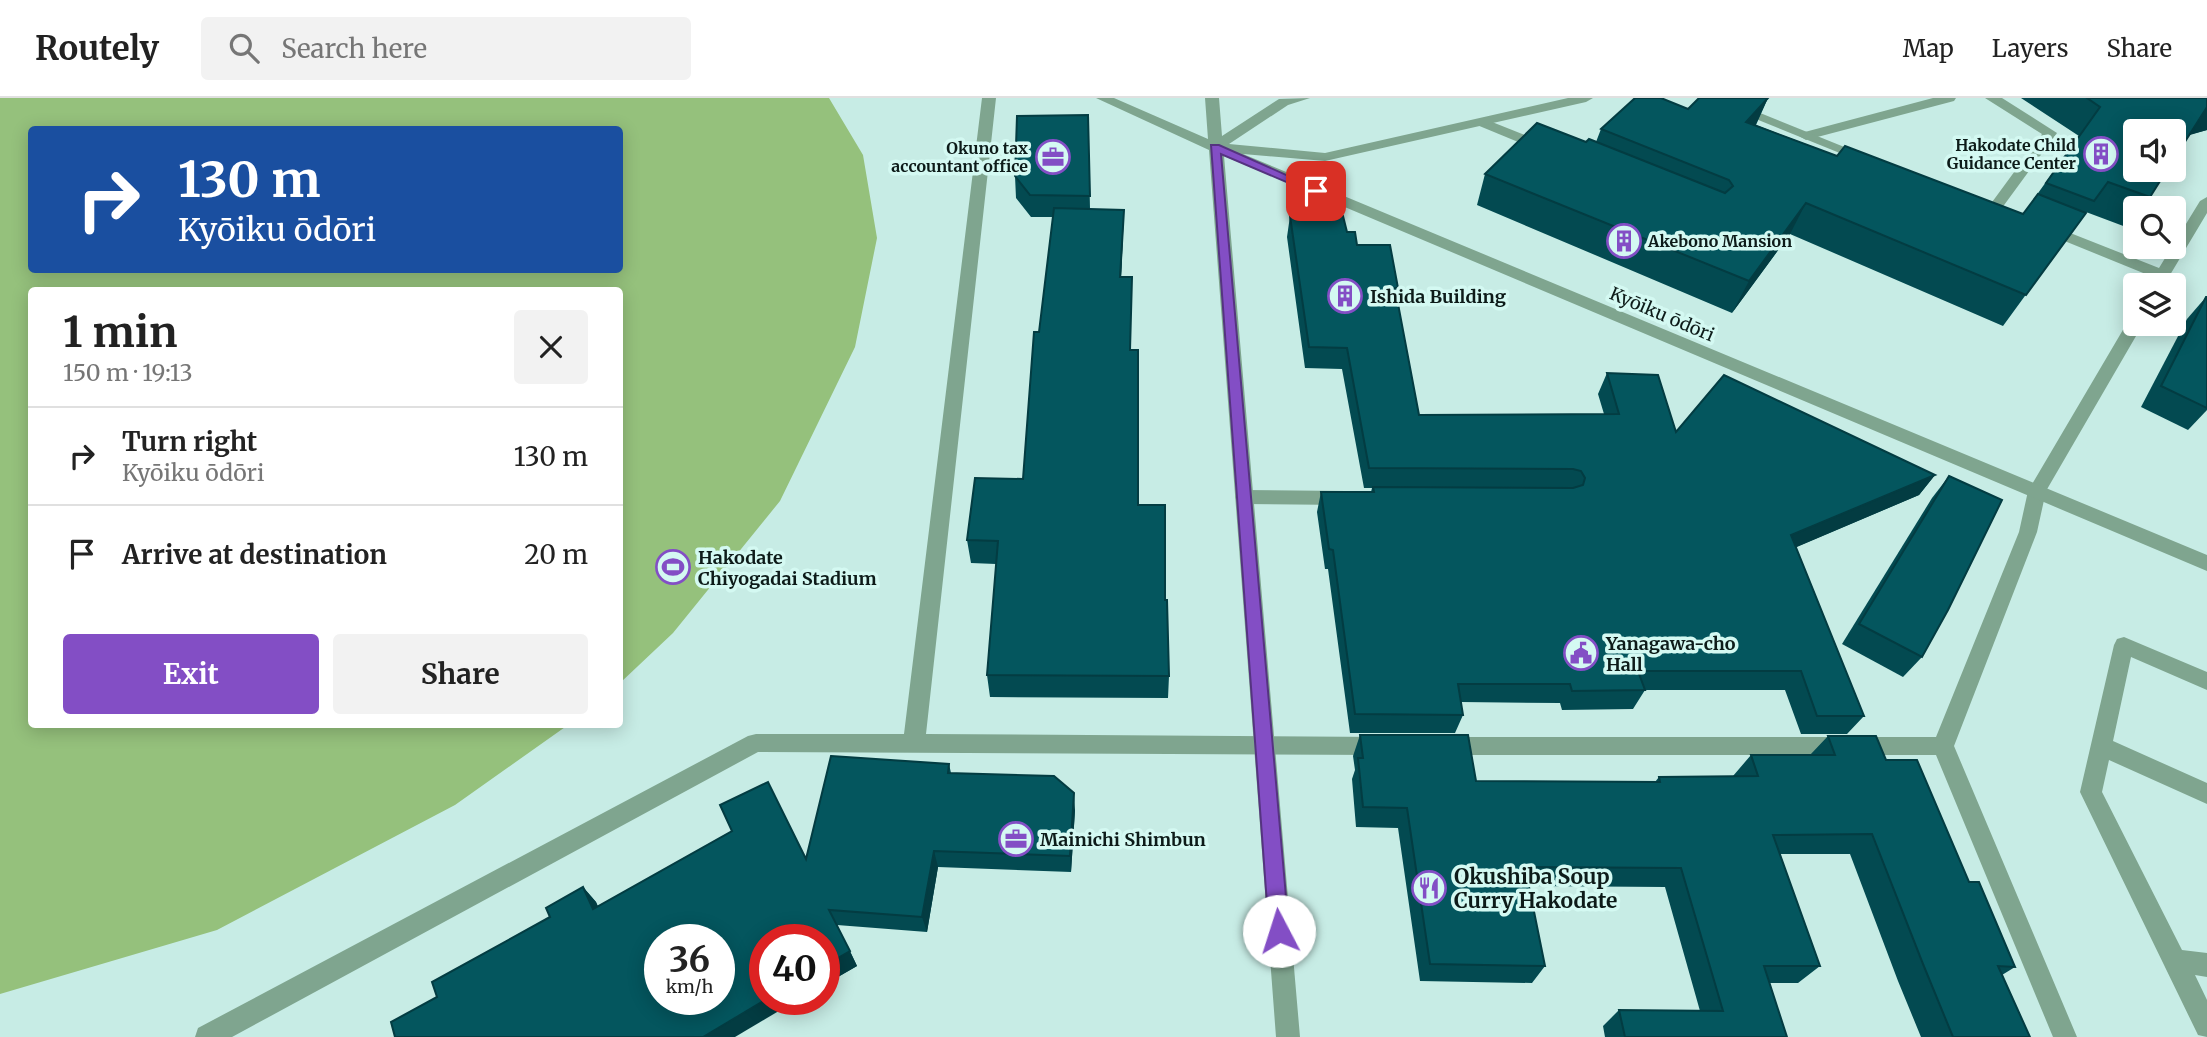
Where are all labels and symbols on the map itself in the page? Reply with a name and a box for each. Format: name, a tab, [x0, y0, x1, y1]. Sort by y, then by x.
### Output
place label: Hakodate Child Guidance Center	[1947, 135, 2077, 173]
building icon: Hakodate Child Guidance Center	[2082, 135, 2120, 173]
place label: Okuno tax accountant office	[891, 138, 1028, 176]
office icon: Okuno tax accountant office	[1034, 138, 1072, 176]
pin	[1286, 161, 1346, 221]
building icon: Akebono Mansion	[1605, 222, 1643, 260]
place label: Akebono Mansion	[1647, 231, 1792, 251]
building icon: Ishida Building	[1326, 277, 1364, 315]
street label: Kyōiku ōdōri	[1606, 282, 1718, 346]
place label: Ishida Building	[1370, 285, 1506, 308]
place label: Hakodate Chiyogadai Stadium	[698, 546, 877, 590]
sports icon: Hakodate Chiyogadai Stadium	[654, 548, 692, 586]
place label: Yanagawa-cho Hall	[1605, 632, 1736, 676]
public building icon: Yanagawa-cho Hall	[1562, 634, 1600, 672]
office icon: Mainichi Shimbun	[997, 820, 1035, 858]
place label: Mainichi Shimbun	[1040, 828, 1206, 851]
place label: Okushiba Soup Curry Hakodate	[1454, 863, 1617, 914]
restaurant icon: Okushiba Soup Curry Hakodate	[1410, 869, 1448, 907]
position arrow	[1242, 894, 1316, 968]
speed limit sign: 40	[749, 924, 840, 1015]

